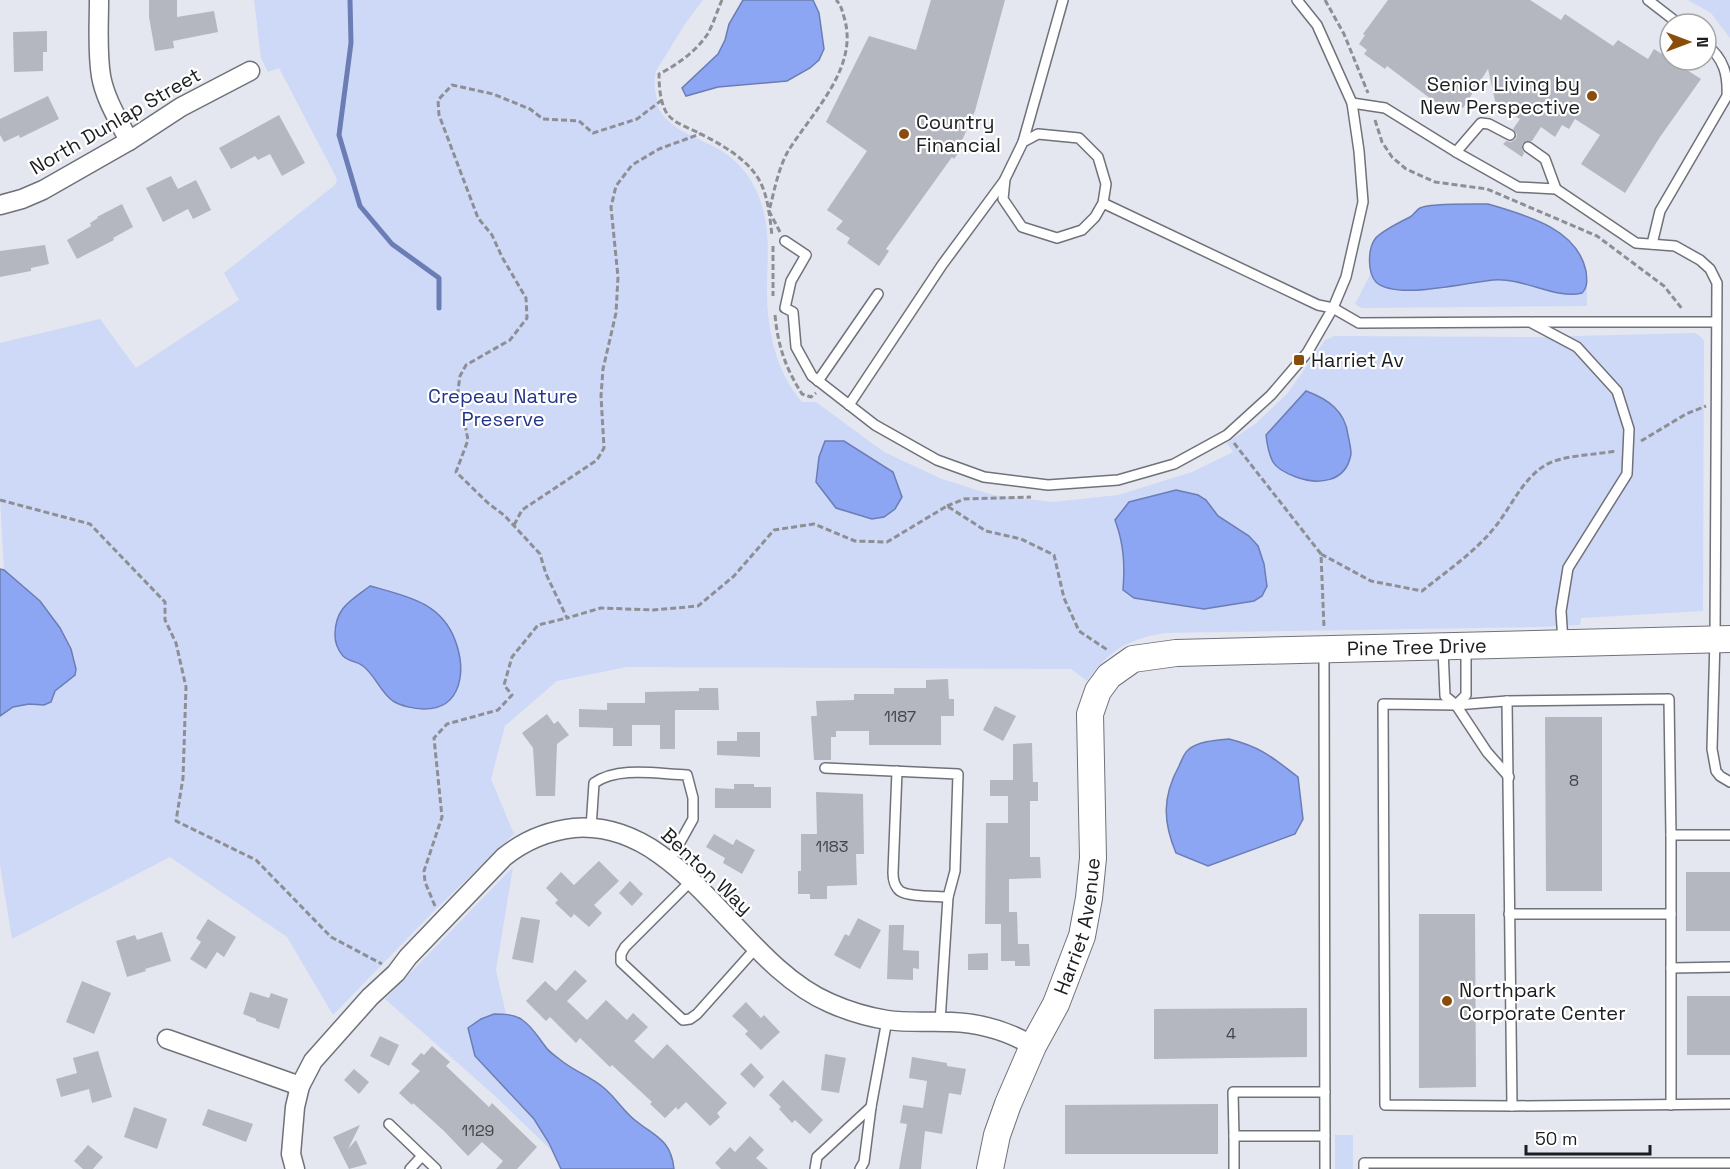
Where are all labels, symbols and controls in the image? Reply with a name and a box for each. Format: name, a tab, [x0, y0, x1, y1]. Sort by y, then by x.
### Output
north arrow	[1658, 12, 1718, 72]
text: N	[1692, 37, 1713, 47]
street label: North Dunlap Street	[25, 61, 205, 181]
place label: Senior Living by New Perspective	[1420, 71, 1580, 120]
marker: Senior Living by New Perspective	[1585, 89, 1599, 103]
place label: Country Financial	[916, 109, 1001, 158]
marker: Country Financial	[897, 127, 911, 141]
place label: Harriet Av	[1311, 347, 1404, 373]
marker: Harriet Av	[1292, 353, 1306, 367]
park label: Crepeau Nature Preserve	[428, 383, 578, 432]
street label: Pine Tree Drive	[1347, 632, 1487, 662]
house number: 1187	[884, 706, 916, 727]
house number: 8	[1569, 770, 1579, 791]
street label: Benton Way	[656, 822, 758, 920]
house number: 1183	[815, 836, 849, 857]
street label: Harriet Avenue	[1048, 857, 1106, 998]
place label: Northpark Corporate Center	[1459, 977, 1626, 1026]
marker: Northpark Corporate Center	[1440, 994, 1454, 1008]
house number: 4	[1226, 1023, 1236, 1044]
scale bar	[1526, 1118, 1650, 1156]
house number: 1129	[462, 1120, 494, 1141]
text: 50 m	[1535, 1127, 1577, 1150]

